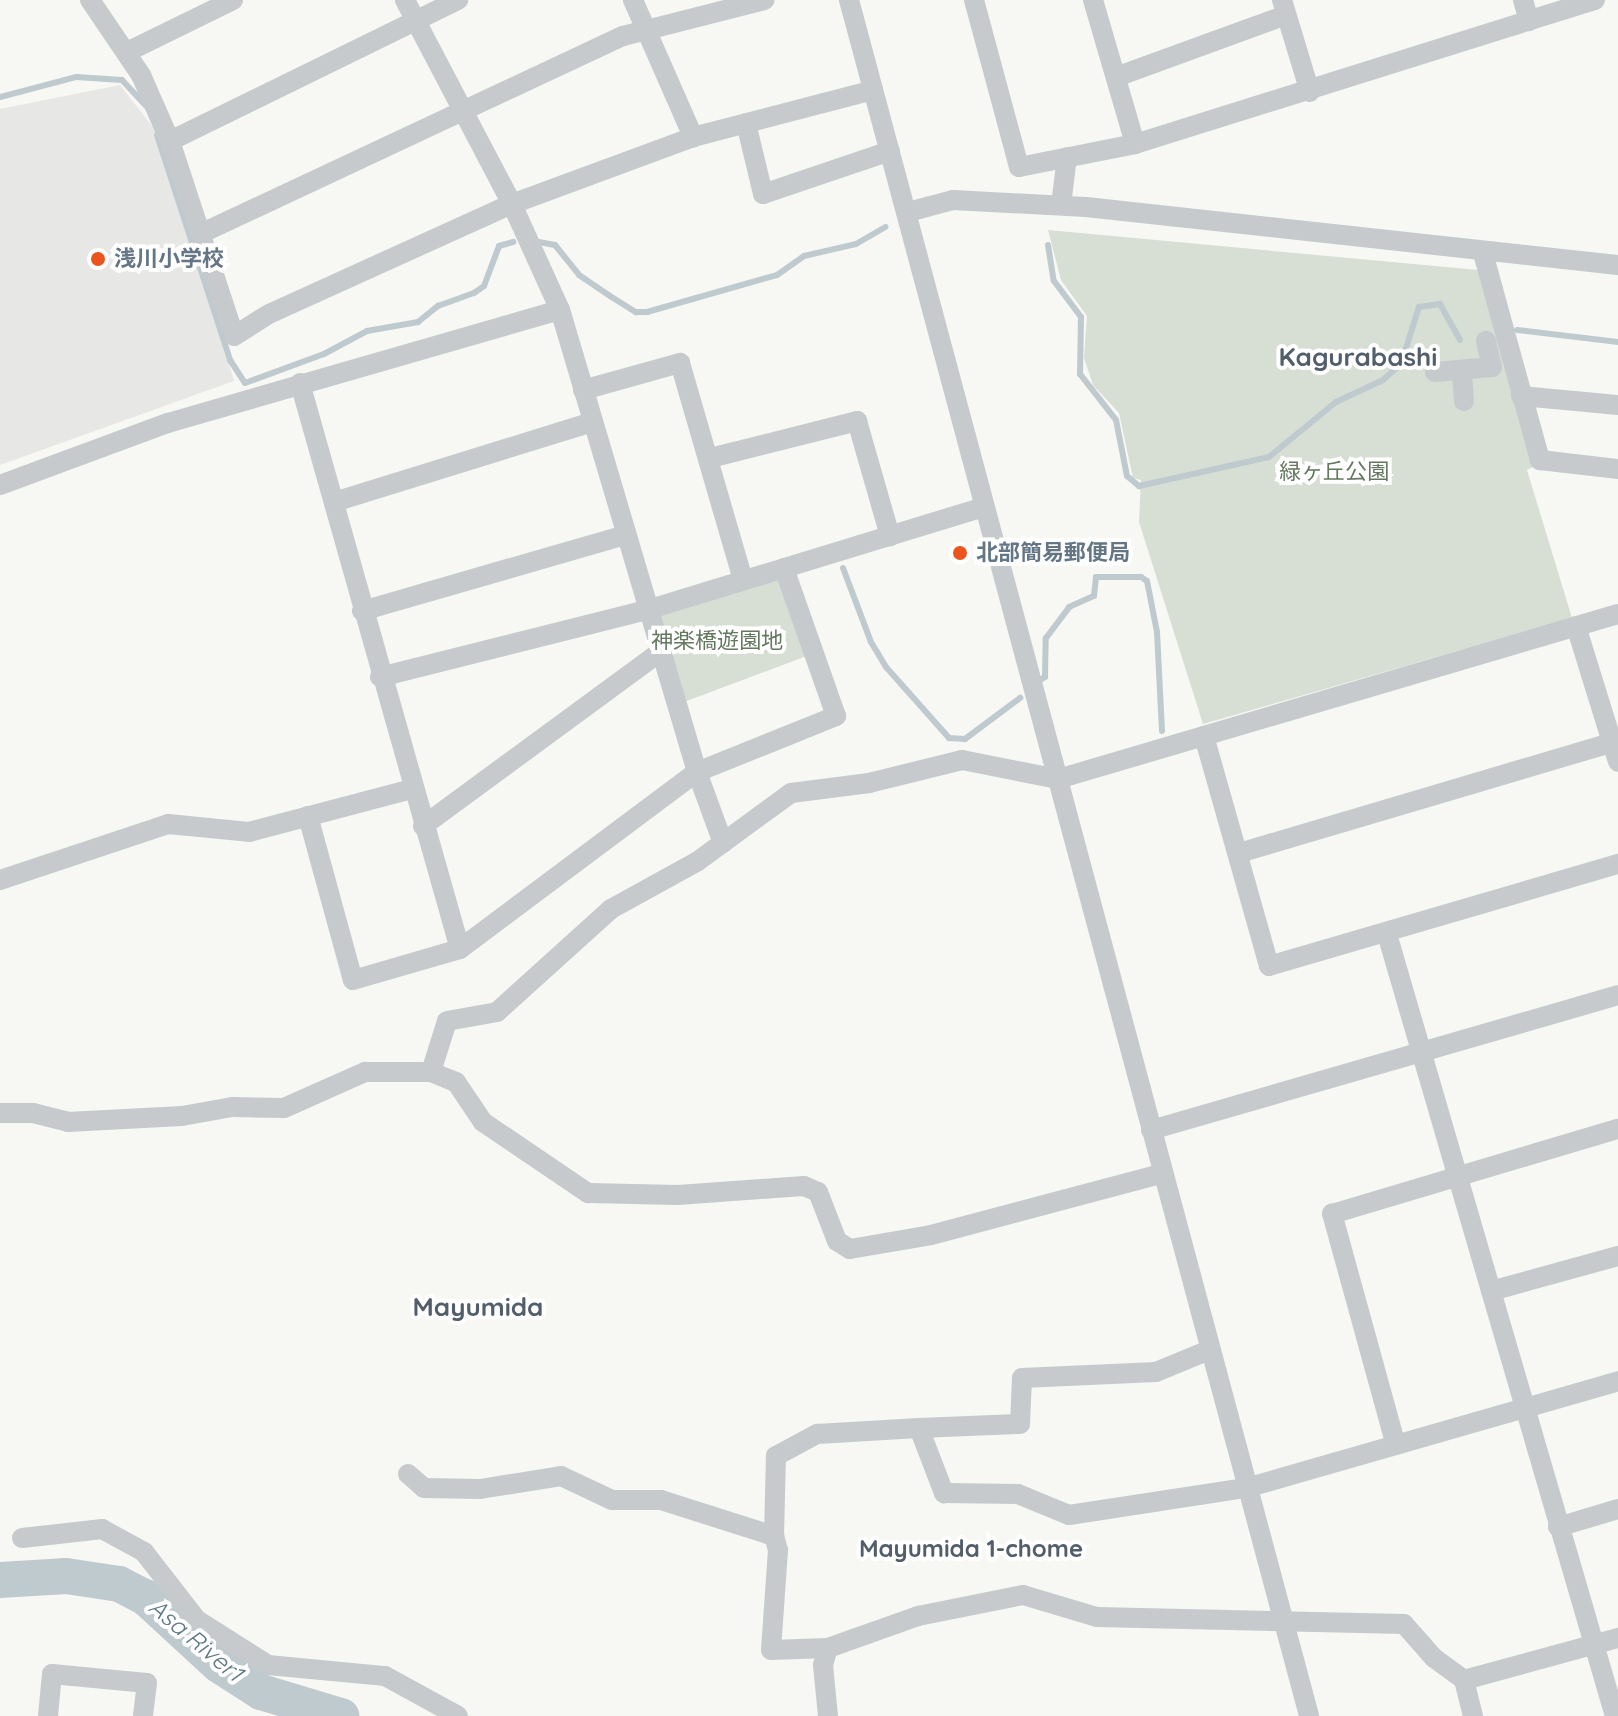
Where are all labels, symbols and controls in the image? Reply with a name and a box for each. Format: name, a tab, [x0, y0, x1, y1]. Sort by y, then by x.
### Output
place label: 浅川小学校	[114, 246, 224, 272]
marker: 浅川小学校	[89, 250, 107, 268]
district label: Kagurabashi	[1279, 341, 1437, 373]
park label: 緑ヶ丘公園	[1279, 459, 1389, 485]
place label: 北部簡易郵便局	[976, 540, 1130, 566]
marker: 北部簡易郵便局	[951, 544, 969, 562]
park label: 神楽橋遊園地	[651, 628, 783, 654]
district label: Mayumida	[413, 1291, 543, 1323]
district label: Mayumida 1-chome	[859, 1535, 1083, 1563]
water label: Asa River1	[143, 1592, 249, 1688]

